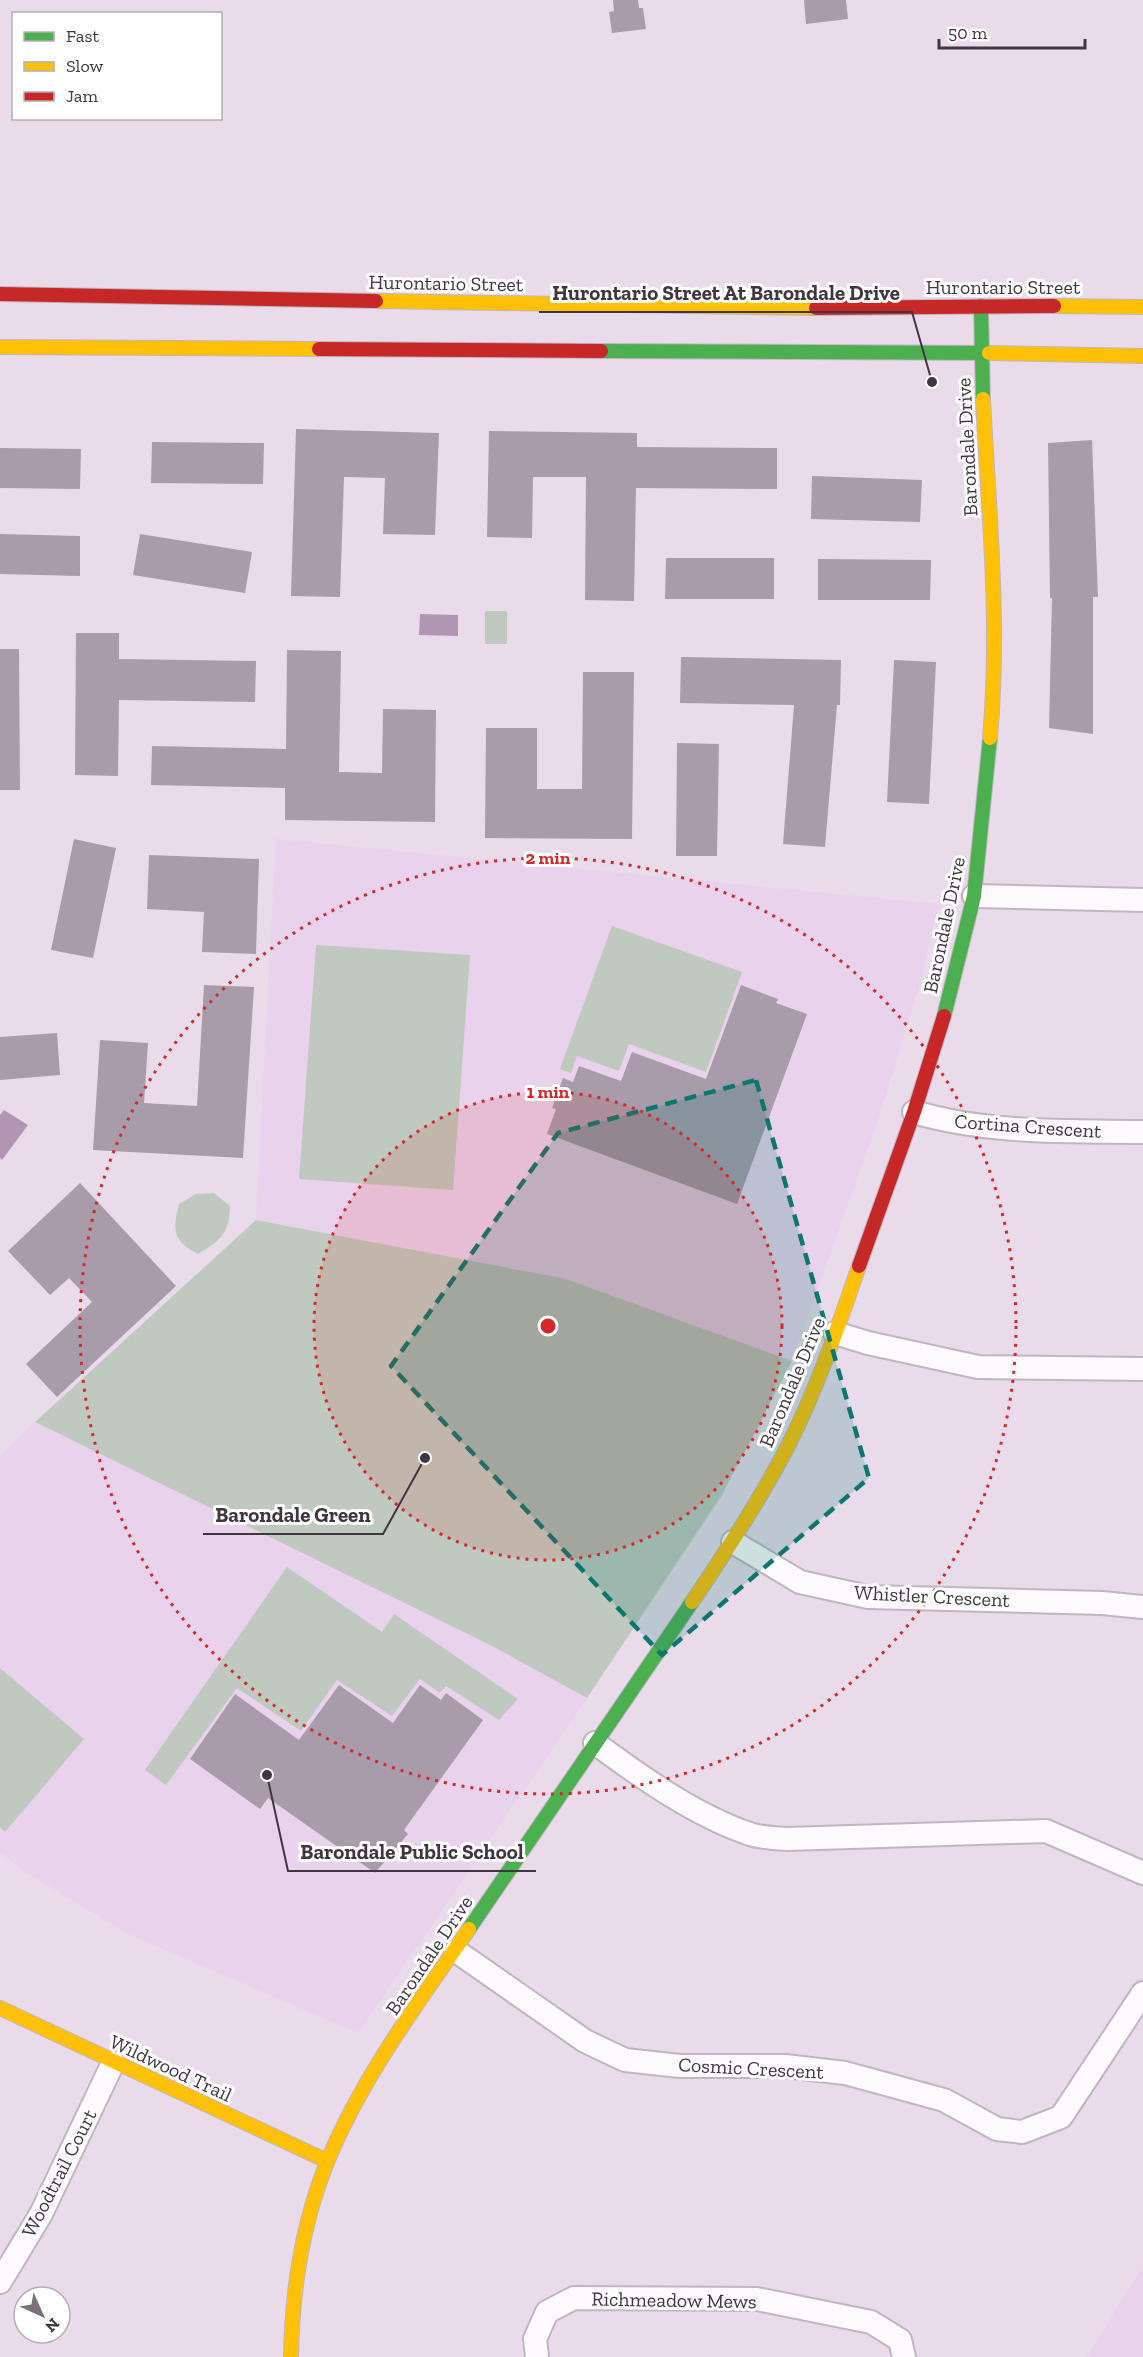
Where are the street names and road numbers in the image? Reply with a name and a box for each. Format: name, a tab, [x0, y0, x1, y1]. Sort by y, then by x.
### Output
street label: Hurontario Street	[368, 270, 524, 296]
street label: Hurontario Street	[926, 275, 1081, 299]
street label: Barondale Drive	[951, 377, 983, 517]
street label: Barondale Drive	[918, 855, 970, 995]
street label: Cortina Crescent	[954, 1109, 1103, 1143]
street label: Barondale Drive	[754, 1313, 830, 1451]
street label: Whistler Crescent	[853, 1580, 1011, 1612]
street label: Barondale Drive	[380, 1891, 478, 2019]
street label: Wildwood Trail	[106, 2029, 236, 2107]
street label: Cosmic Crescent	[678, 2052, 825, 2084]
street label: Woodtrail Court	[16, 2104, 102, 2241]
street label: Richmeadow Mews	[591, 2287, 757, 2313]

